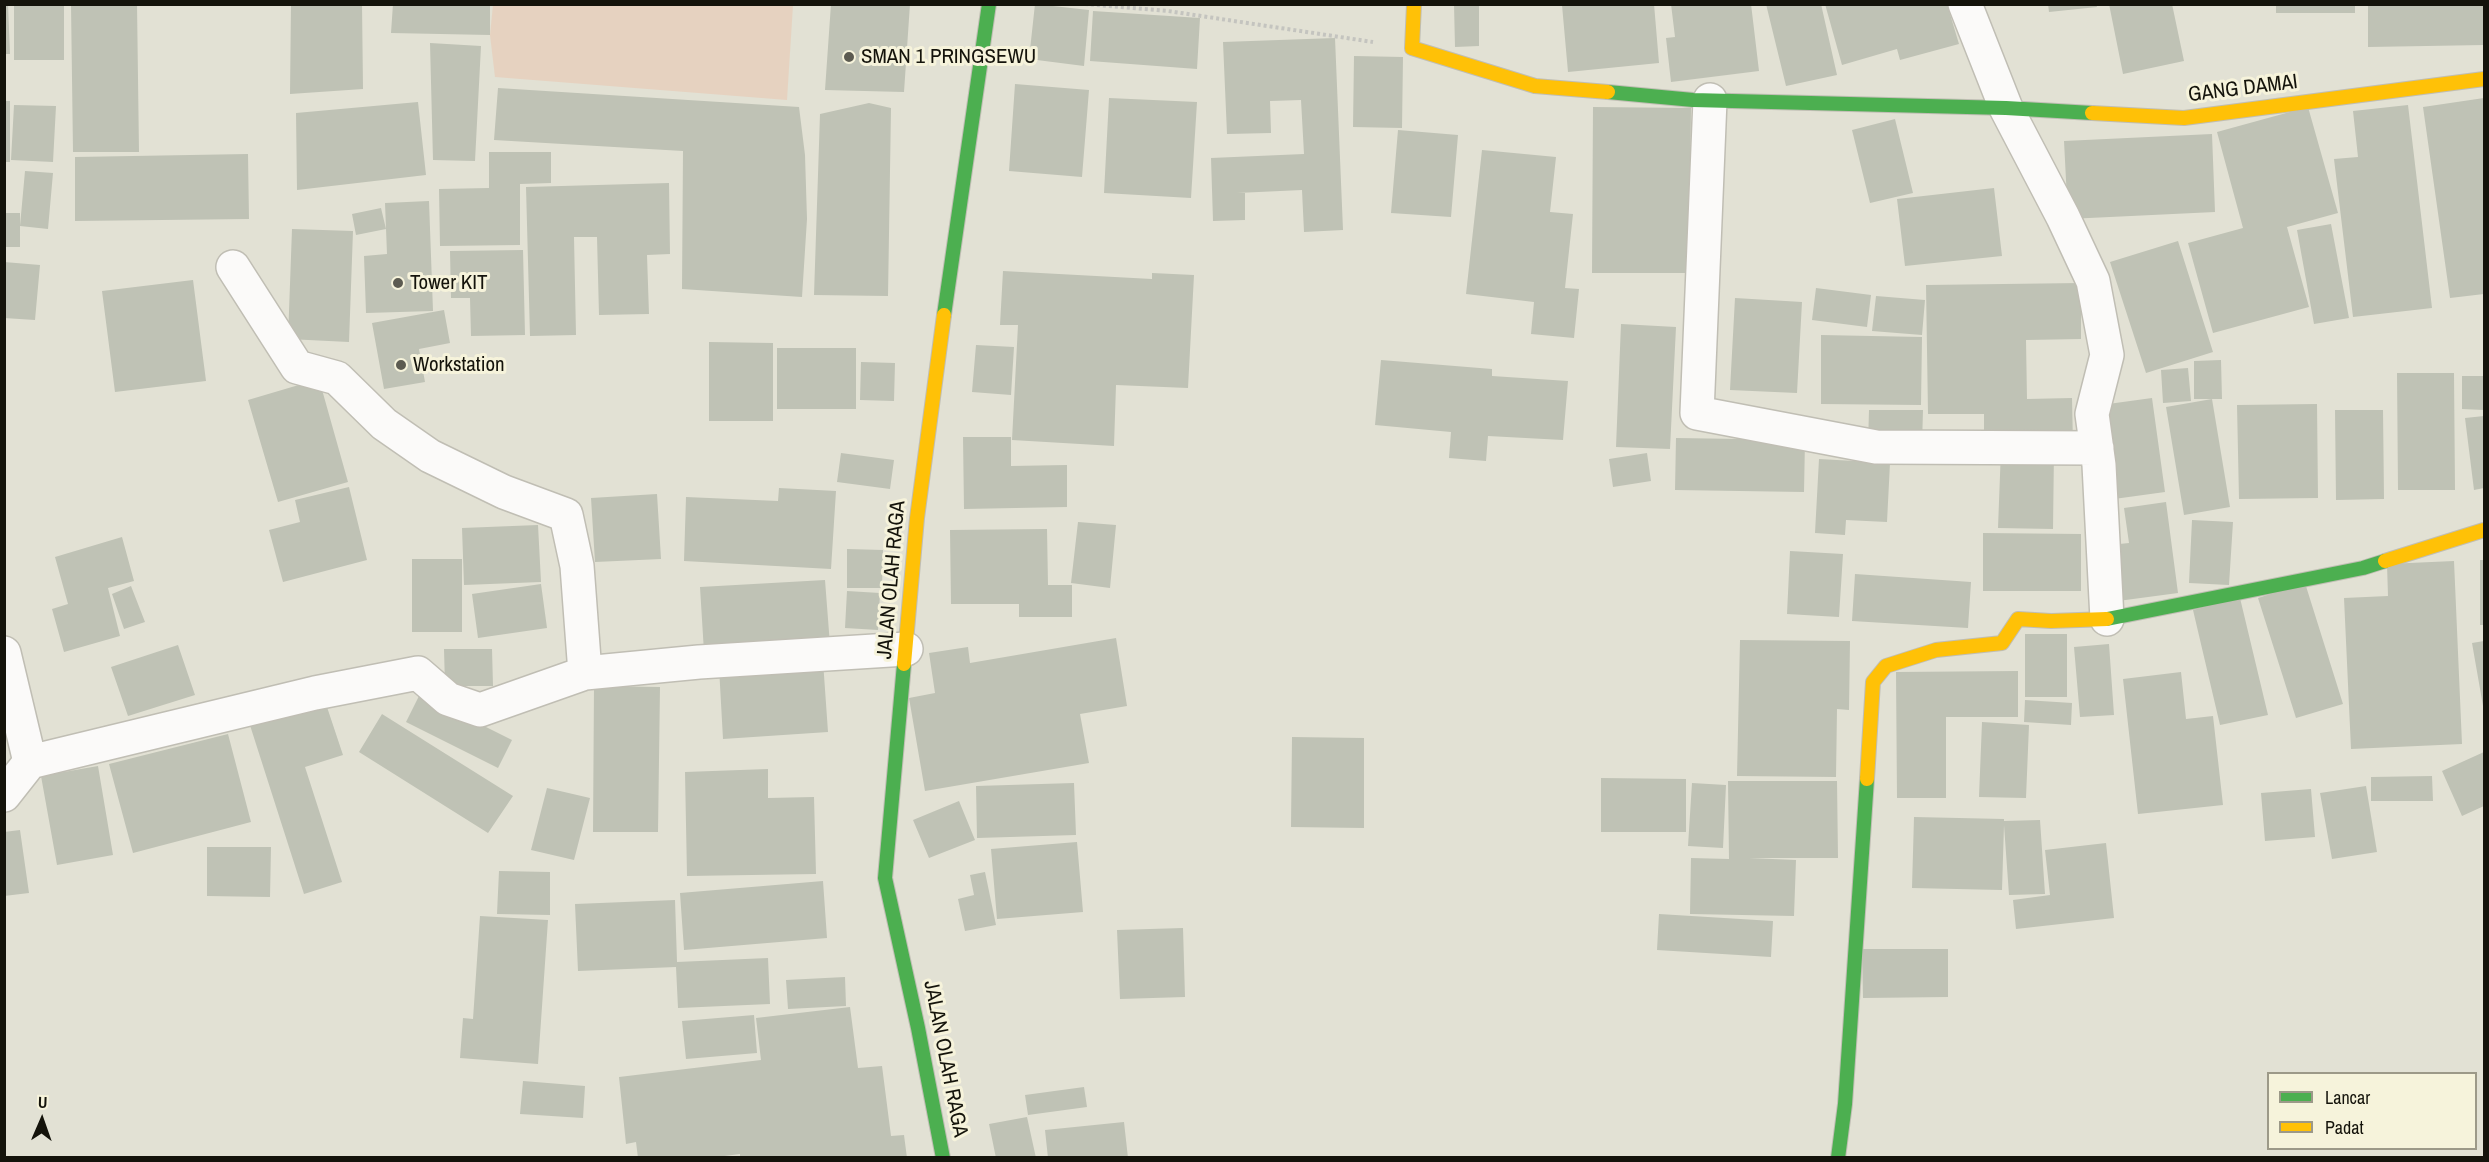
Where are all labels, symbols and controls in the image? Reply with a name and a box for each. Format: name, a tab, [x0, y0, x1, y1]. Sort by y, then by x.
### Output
place label: SMAN 1 PRINGSEWU	[861, 44, 1036, 70]
marker: SMAN 1 PRINGSEWU	[842, 50, 856, 64]
street label: GANG DAMAI	[2187, 70, 2299, 108]
place label: Tower KIT	[410, 270, 488, 296]
marker: Tower KIT	[391, 276, 405, 290]
place label: Workstation	[413, 352, 505, 378]
marker: Workstation	[394, 358, 408, 372]
street label: JALAN OLAH RAGA	[873, 500, 911, 660]
street label: JALAN OLAH RAGA	[917, 979, 973, 1139]
legend	[2267, 1072, 2477, 1150]
text: Lancar	[2325, 1085, 2370, 1110]
north arrow	[12, 1090, 72, 1150]
text: U	[37, 1091, 48, 1113]
text: Padat	[2325, 1115, 2364, 1140]

